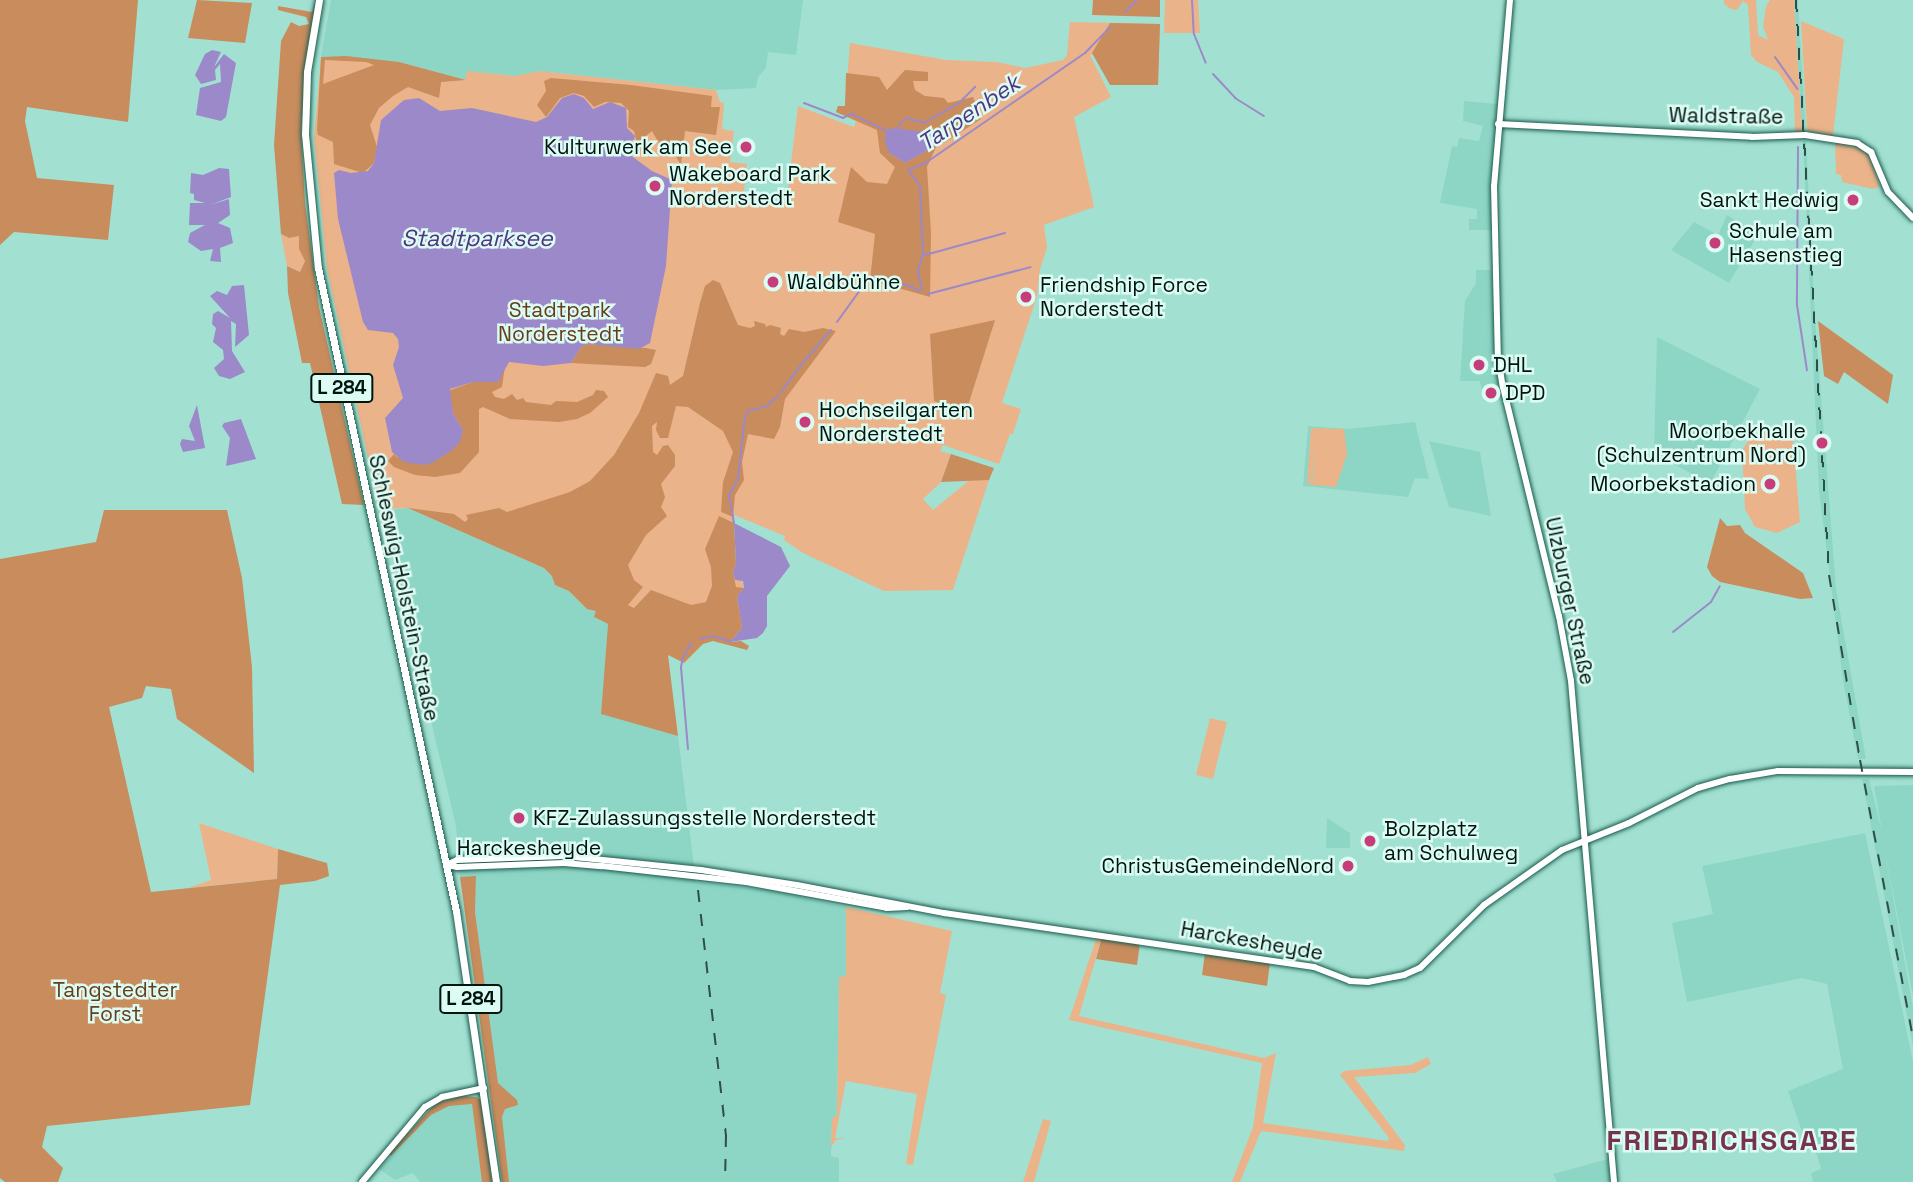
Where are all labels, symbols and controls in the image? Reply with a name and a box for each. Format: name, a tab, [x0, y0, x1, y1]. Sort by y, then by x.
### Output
water label: Tarpenbek	[913, 69, 1025, 157]
street label: Waldstraße	[1668, 102, 1784, 130]
place label: Kulturwerk am See	[544, 134, 732, 160]
marker: Kulturwerk am See	[738, 139, 754, 155]
place label: Wakeboard Park Norderstedt	[669, 161, 831, 211]
marker: Wakeboard Park Norderstedt	[647, 178, 663, 194]
place label: Sankt Hedwig	[1700, 187, 1839, 213]
marker: Sankt Hedwig	[1845, 192, 1861, 208]
place label: Schule am Hasenstieg	[1729, 218, 1843, 268]
water label: Stadtparksee	[401, 224, 553, 252]
marker: Schule am Hasenstieg	[1707, 235, 1723, 251]
place label: Waldbühne	[787, 269, 900, 295]
place label: Friendship Force Norderstedt	[1040, 272, 1208, 322]
marker: Waldbühne	[765, 274, 781, 290]
marker: Friendship Force Norderstedt	[1018, 289, 1034, 305]
park label: Stadtpark Norderstedt	[498, 297, 622, 347]
place label: DHL	[1493, 352, 1532, 378]
marker: DHL	[1471, 357, 1487, 373]
road number: L 284	[309, 372, 375, 404]
place label: DPD	[1505, 380, 1545, 406]
marker: DPD	[1483, 385, 1499, 401]
place label: Hochseilgarten Norderstedt	[819, 397, 973, 447]
marker: Hochseilgarten Norderstedt	[797, 414, 813, 430]
place label: Moorbekhalle (Schulzentrum Nord)	[1597, 418, 1806, 468]
marker: Moorbekhalle (Schulzentrum Nord)	[1812, 433, 1832, 453]
street label: Schleswig-Holstein-Straße	[363, 453, 445, 723]
place label: Moorbekstadion	[1590, 471, 1756, 497]
marker: Moorbekstadion	[1762, 476, 1778, 492]
street label: Ulzburger Straße	[1540, 515, 1600, 687]
place label: KFZ-Zulassungsstelle Norderstedt	[533, 805, 876, 831]
marker: KFZ-Zulassungsstelle Norderstedt	[511, 810, 527, 826]
place label: Bolzplatz am Schulweg	[1384, 816, 1518, 866]
marker: Bolzplatz am Schulweg	[1362, 833, 1378, 849]
street label: Harckesheyde	[457, 835, 601, 861]
place label: ChristusGemeindeNord	[1101, 853, 1334, 879]
marker: ChristusGemeindeNord	[1340, 858, 1356, 874]
street label: Harckesheyde	[1179, 916, 1325, 966]
park label: Tangstedter Forst	[53, 977, 177, 1027]
road number: L 284	[438, 984, 504, 1015]
district label: FRIEDRICHSGABE	[1608, 1123, 1856, 1157]

